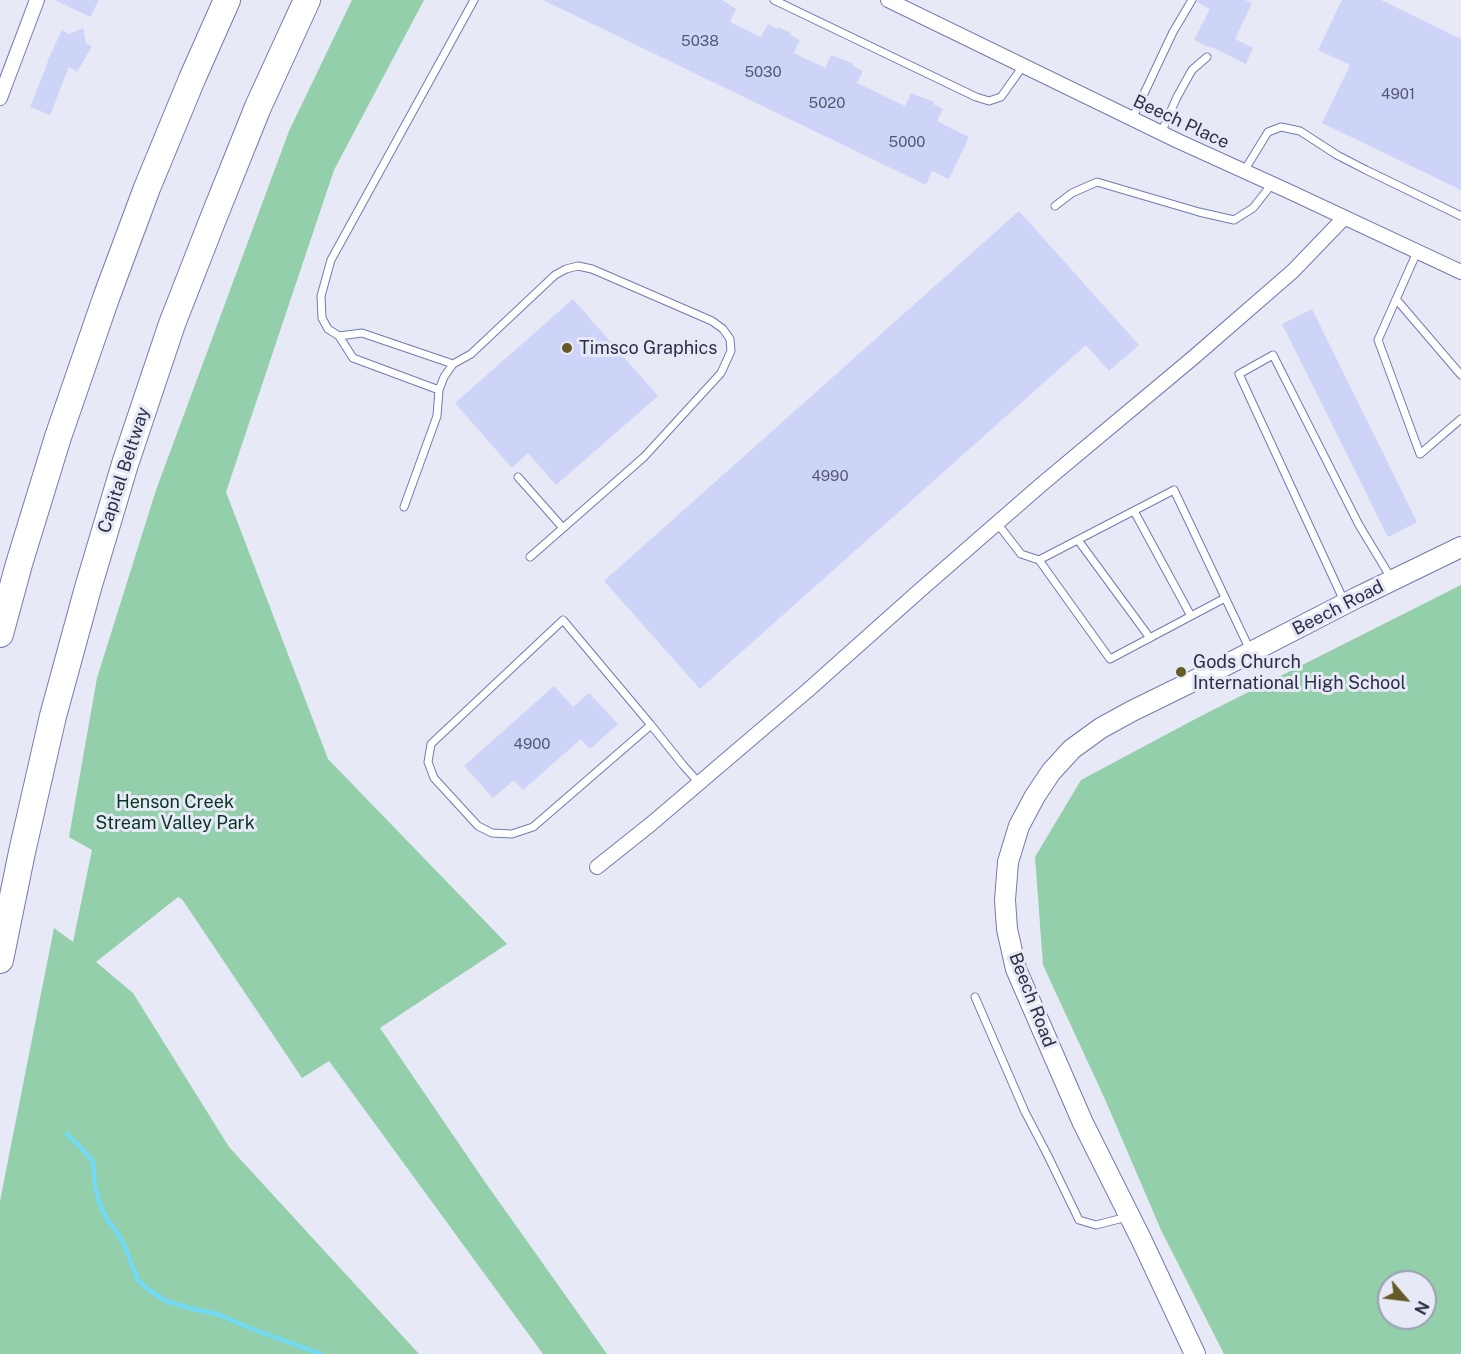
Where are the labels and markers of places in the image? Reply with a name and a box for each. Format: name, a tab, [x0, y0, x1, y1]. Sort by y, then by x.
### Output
place label: Timsco Graphics	[579, 337, 717, 359]
marker: Timsco Graphics	[560, 341, 574, 355]
place label: Gods Church International High School	[1193, 651, 1406, 694]
marker: Gods Church International High School	[1174, 665, 1188, 679]

